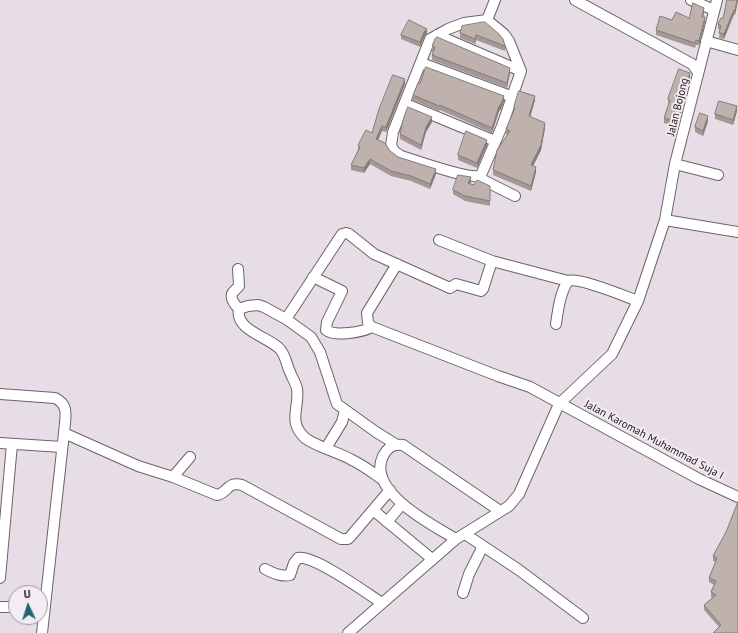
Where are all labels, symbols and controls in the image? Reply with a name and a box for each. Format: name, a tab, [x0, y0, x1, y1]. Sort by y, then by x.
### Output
street label: Jalan Bojong	[664, 77, 692, 137]
street label: Jalan Karomah Muhammad Suja I	[582, 398, 726, 482]
north arrow	[8, 585, 48, 625]
text: U	[23, 587, 31, 601]

